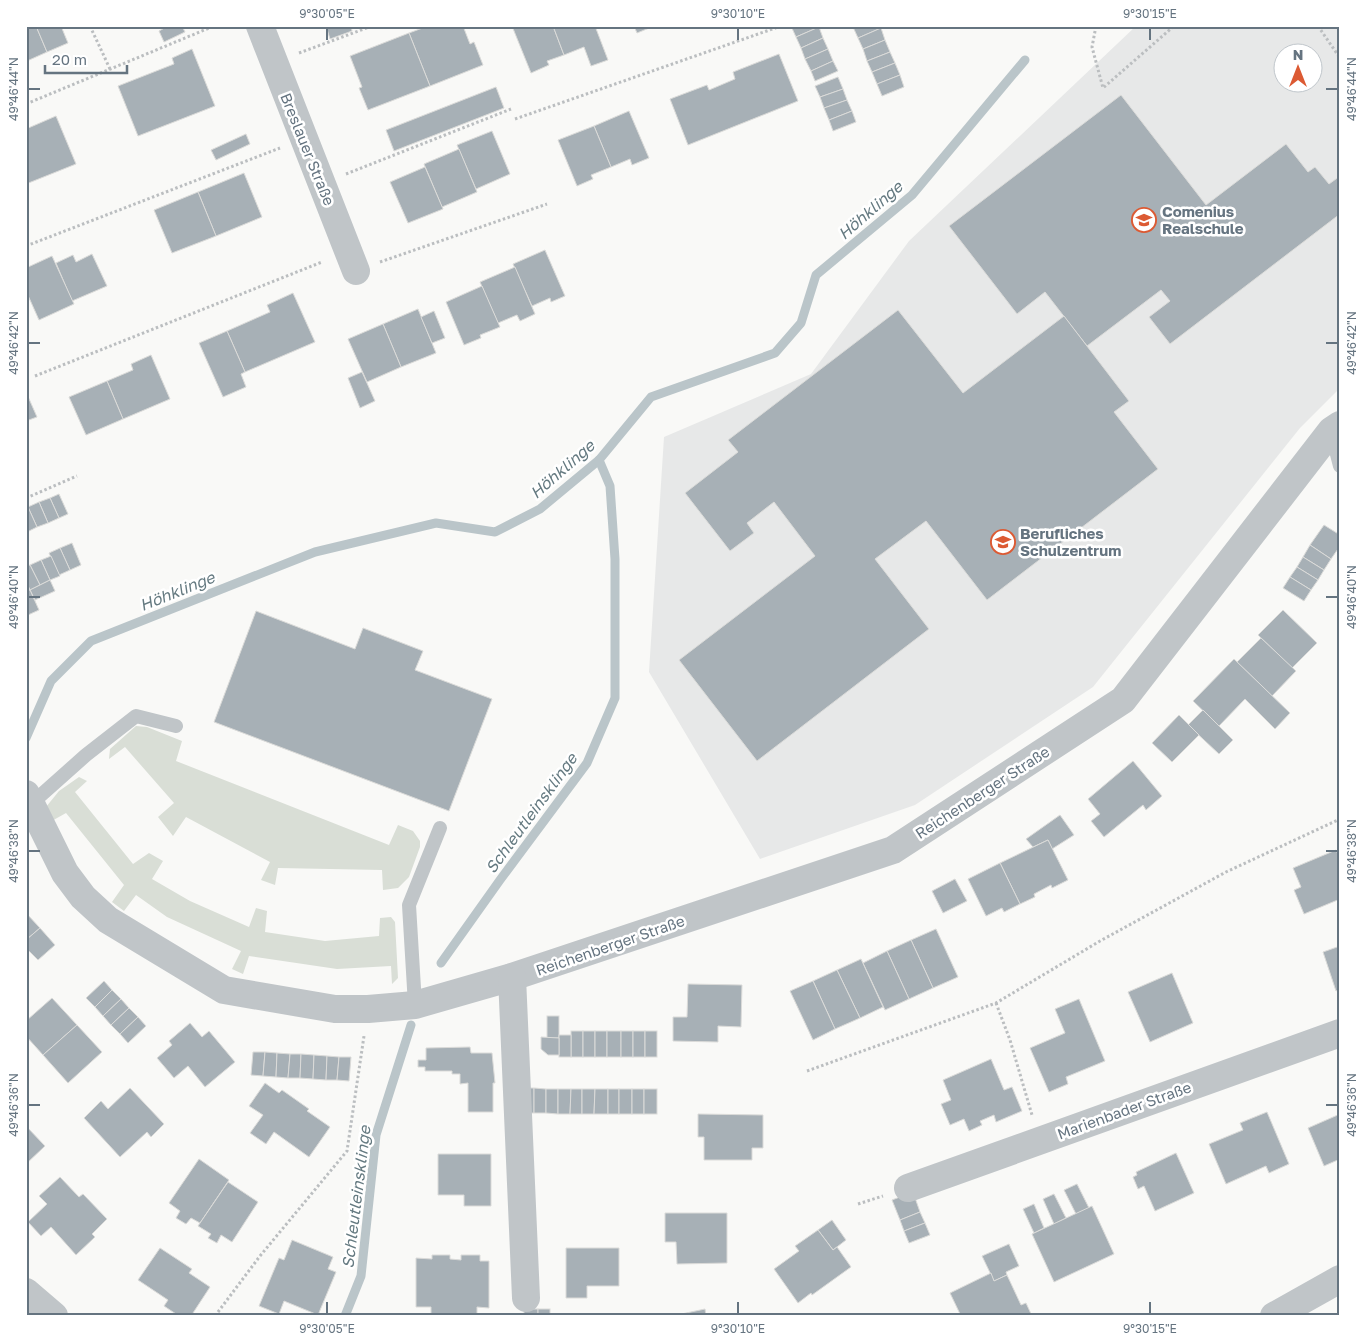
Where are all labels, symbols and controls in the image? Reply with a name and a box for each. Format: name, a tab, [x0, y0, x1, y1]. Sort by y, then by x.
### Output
text: 9°30'05"E	[299, 6, 355, 21]
text: 9°30'10"E	[711, 6, 765, 21]
text: 9°30'15"E	[1123, 6, 1177, 21]
scale bar	[45, 42, 128, 74]
north arrow	[1274, 42, 1324, 92]
text: N	[1293, 46, 1303, 63]
text: 20 m	[52, 50, 87, 68]
text: 49°46'44"N	[6, 57, 21, 121]
text: 49°46'44"N	[1344, 57, 1359, 121]
street label: Breslauer Straße	[277, 90, 339, 208]
water label: Höhklinge	[834, 175, 908, 243]
place label: Comenius Realschule	[1162, 202, 1244, 237]
school or university icon: Comenius Realschule	[1131, 207, 1157, 233]
text: 49°46'42"N	[6, 311, 21, 375]
text: 49°46'42"N	[1344, 311, 1359, 375]
water label: Höhklinge	[526, 434, 600, 502]
place label: Berufliches Schulzentrum	[1020, 524, 1121, 559]
school or university icon: Berufliches Schulzentrum	[990, 529, 1016, 555]
text: 49°46'40"N	[6, 565, 21, 629]
text: 49°46'40"N	[1344, 565, 1359, 629]
water label: Höhklinge	[137, 566, 219, 615]
street label: Reichenberger Straße	[912, 742, 1053, 842]
water label: Schleutleinsklinge	[481, 748, 582, 877]
text: 49°46'38"N	[6, 819, 21, 883]
text: 49°46'38"N	[1344, 819, 1359, 883]
street label: Reichenberger Straße	[533, 911, 687, 979]
text: 49°46'36"N	[6, 1073, 21, 1137]
text: 49°46'36"N	[1344, 1073, 1359, 1137]
street label: Marienbader Straße	[1055, 1077, 1194, 1143]
water label: Schleutleinsklinge	[337, 1123, 375, 1269]
text: 9°30'05"E	[299, 1321, 355, 1336]
text: 9°30'10"E	[711, 1321, 765, 1336]
text: 9°30'15"E	[1123, 1321, 1177, 1336]

